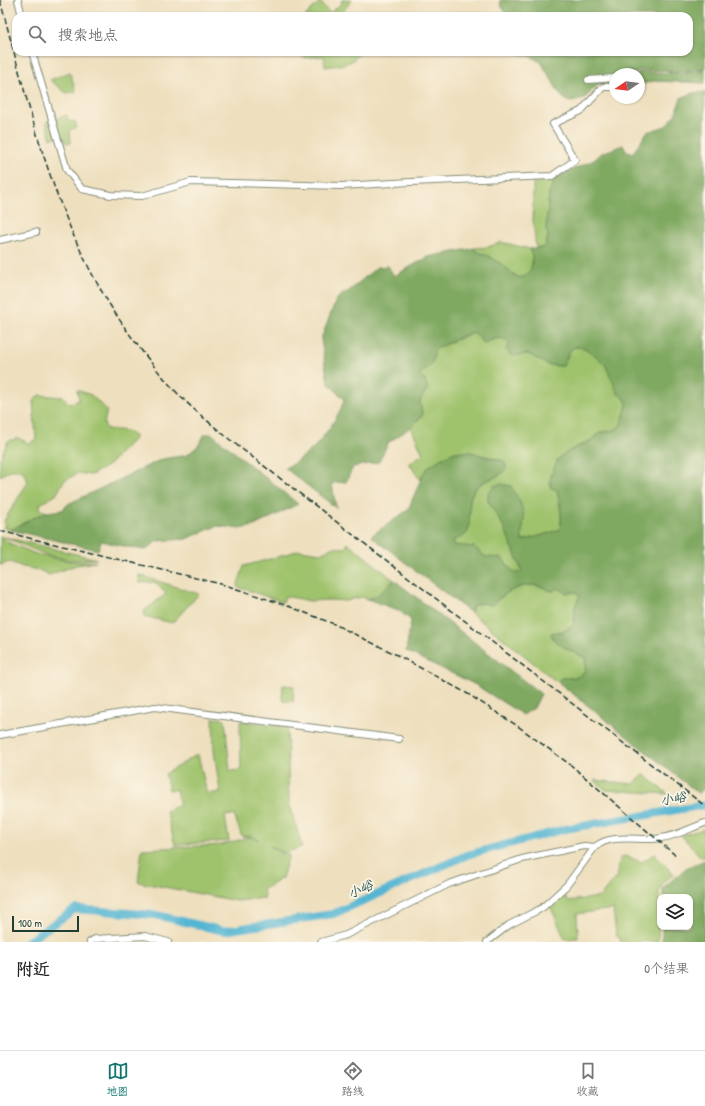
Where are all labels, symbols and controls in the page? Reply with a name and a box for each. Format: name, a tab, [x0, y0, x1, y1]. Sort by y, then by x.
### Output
search box	[12, 12, 693, 56]
icon: search	[26, 23, 48, 45]
text: 搜索地点	[58, 24, 118, 45]
north arrow	[609, 68, 645, 104]
water label: 小峪	[659, 787, 688, 809]
water label: 小峪	[344, 875, 376, 903]
map controls	[657, 894, 693, 930]
button: layers	[657, 894, 693, 930]
scale bar	[12, 914, 79, 933]
text: 100 m	[18, 916, 42, 930]
text: 附近	[16, 957, 50, 980]
text: 0个结果	[644, 959, 689, 977]
tab: 地图	[107, 1060, 129, 1098]
tab: 路线	[342, 1060, 364, 1098]
tab: 收藏	[577, 1060, 599, 1098]

